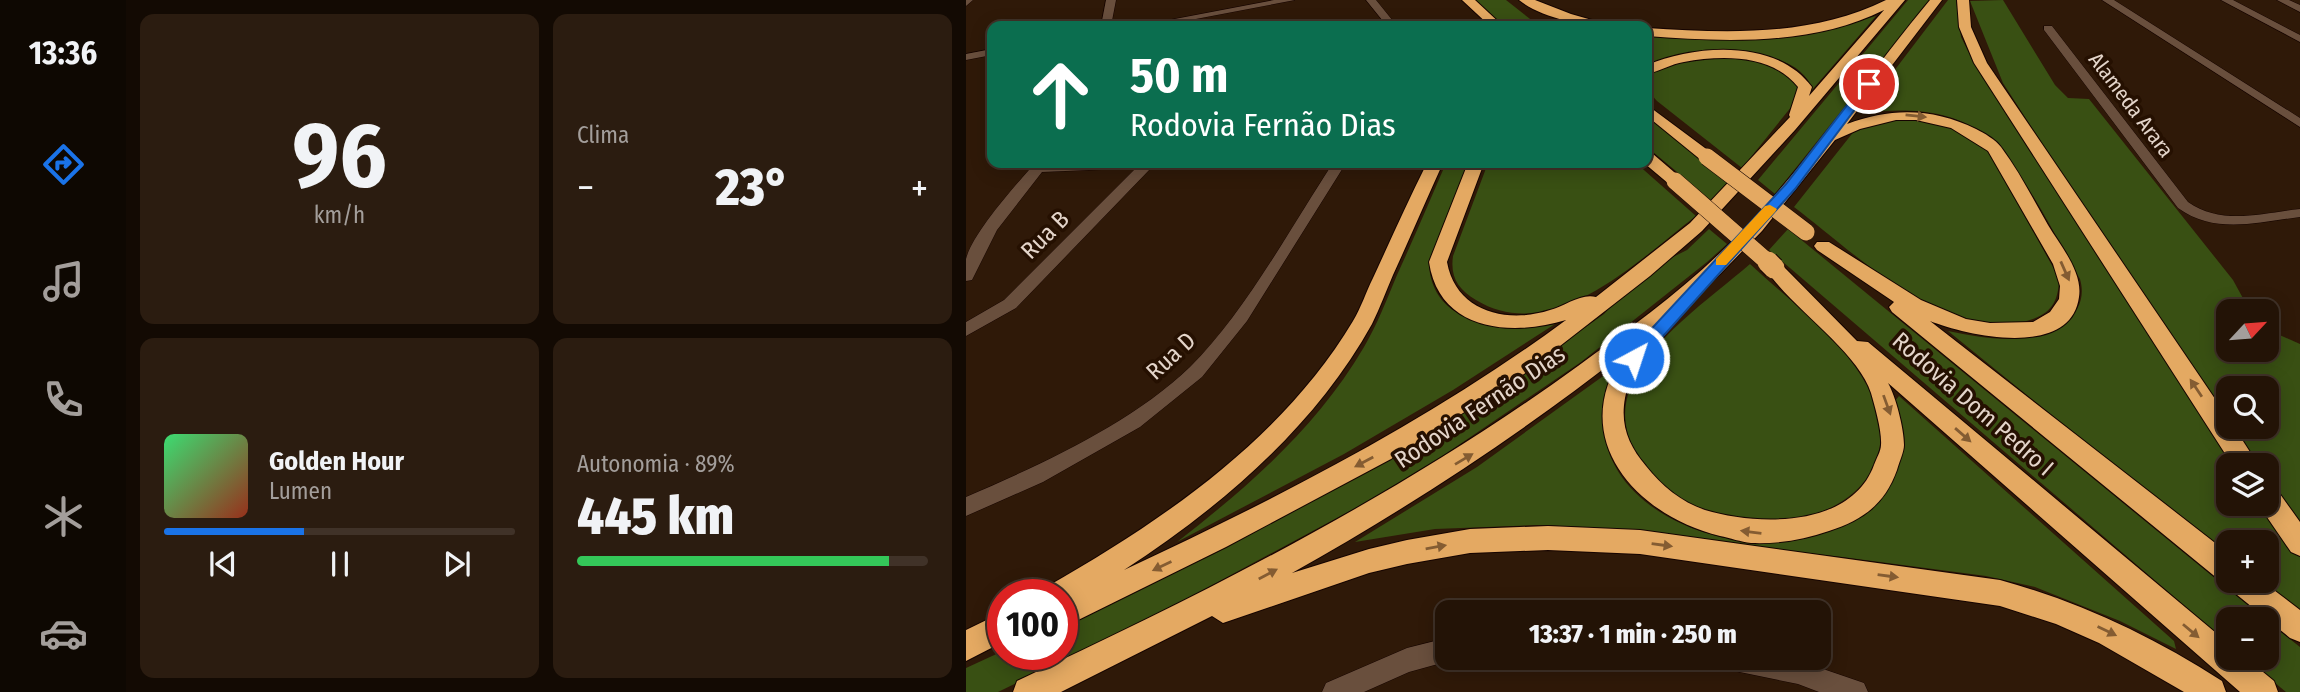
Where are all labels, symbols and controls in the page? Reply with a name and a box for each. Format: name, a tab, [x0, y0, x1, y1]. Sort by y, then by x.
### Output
text: 13:36	[29, 34, 97, 72]
text: 50 m	[1130, 46, 1228, 105]
street label: Alameda Arara	[2083, 47, 2179, 163]
icon: ahead	[1015, 49, 1106, 140]
pin	[1839, 54, 1899, 114]
icon: arrive	[1850, 65, 1888, 103]
text: 96	[292, 101, 387, 210]
text: Rodovia Fernão Dias	[1130, 106, 1396, 144]
one-way arrow	[1906, 111, 1928, 122]
text: Clima	[577, 121, 629, 149]
icon: directions	[39, 140, 88, 189]
text: 23°	[716, 156, 789, 219]
text: −	[577, 165, 594, 211]
text: +	[911, 165, 928, 211]
text: km/h	[314, 201, 365, 229]
street label: Rua B	[1015, 205, 1075, 265]
icon: music	[39, 257, 88, 306]
one-way arrow	[2059, 261, 2071, 281]
north arrow	[2216, 299, 2278, 362]
map controls	[2216, 299, 2279, 670]
position arrow	[1597, 321, 1671, 395]
street label: Rua D	[1141, 326, 1201, 386]
street label: Rodovia Dom Pedro I	[1887, 326, 2059, 482]
street label: Rodovia Fernão Dias	[1390, 340, 1570, 474]
icon: phone	[39, 375, 88, 424]
button: search	[2216, 376, 2279, 439]
one-way arrow	[2189, 378, 2202, 398]
one-way arrow	[1881, 394, 1892, 415]
one-way arrow	[1954, 427, 1971, 442]
text: Golden Hour	[269, 446, 404, 477]
text: Autonomia · 89%	[577, 450, 735, 478]
one-way arrow	[1455, 452, 1474, 465]
button: layers	[2216, 453, 2279, 516]
one-way arrow	[1354, 457, 1374, 468]
text: Lumen	[269, 477, 332, 505]
text: 445 km	[577, 485, 734, 548]
icon: climate	[39, 492, 88, 541]
one-way arrow	[1740, 527, 1762, 538]
button: +	[2216, 530, 2279, 593]
one-way arrow	[1652, 539, 1674, 550]
one-way arrow	[1425, 541, 1447, 552]
icon: previous	[204, 545, 242, 583]
icon: pause	[321, 545, 359, 583]
icon: next	[438, 545, 476, 583]
one-way arrow	[1152, 560, 1172, 572]
one-way arrow	[1258, 568, 1278, 579]
one-way arrow	[1877, 571, 1899, 582]
speed limit sign: 100	[987, 579, 1078, 670]
button: −	[2216, 607, 2279, 670]
icon: car	[39, 609, 88, 658]
text: 13:37 · 1 min · 250 m	[1529, 619, 1737, 650]
one-way arrow	[2183, 623, 2200, 638]
one-way arrow	[2097, 626, 2117, 637]

